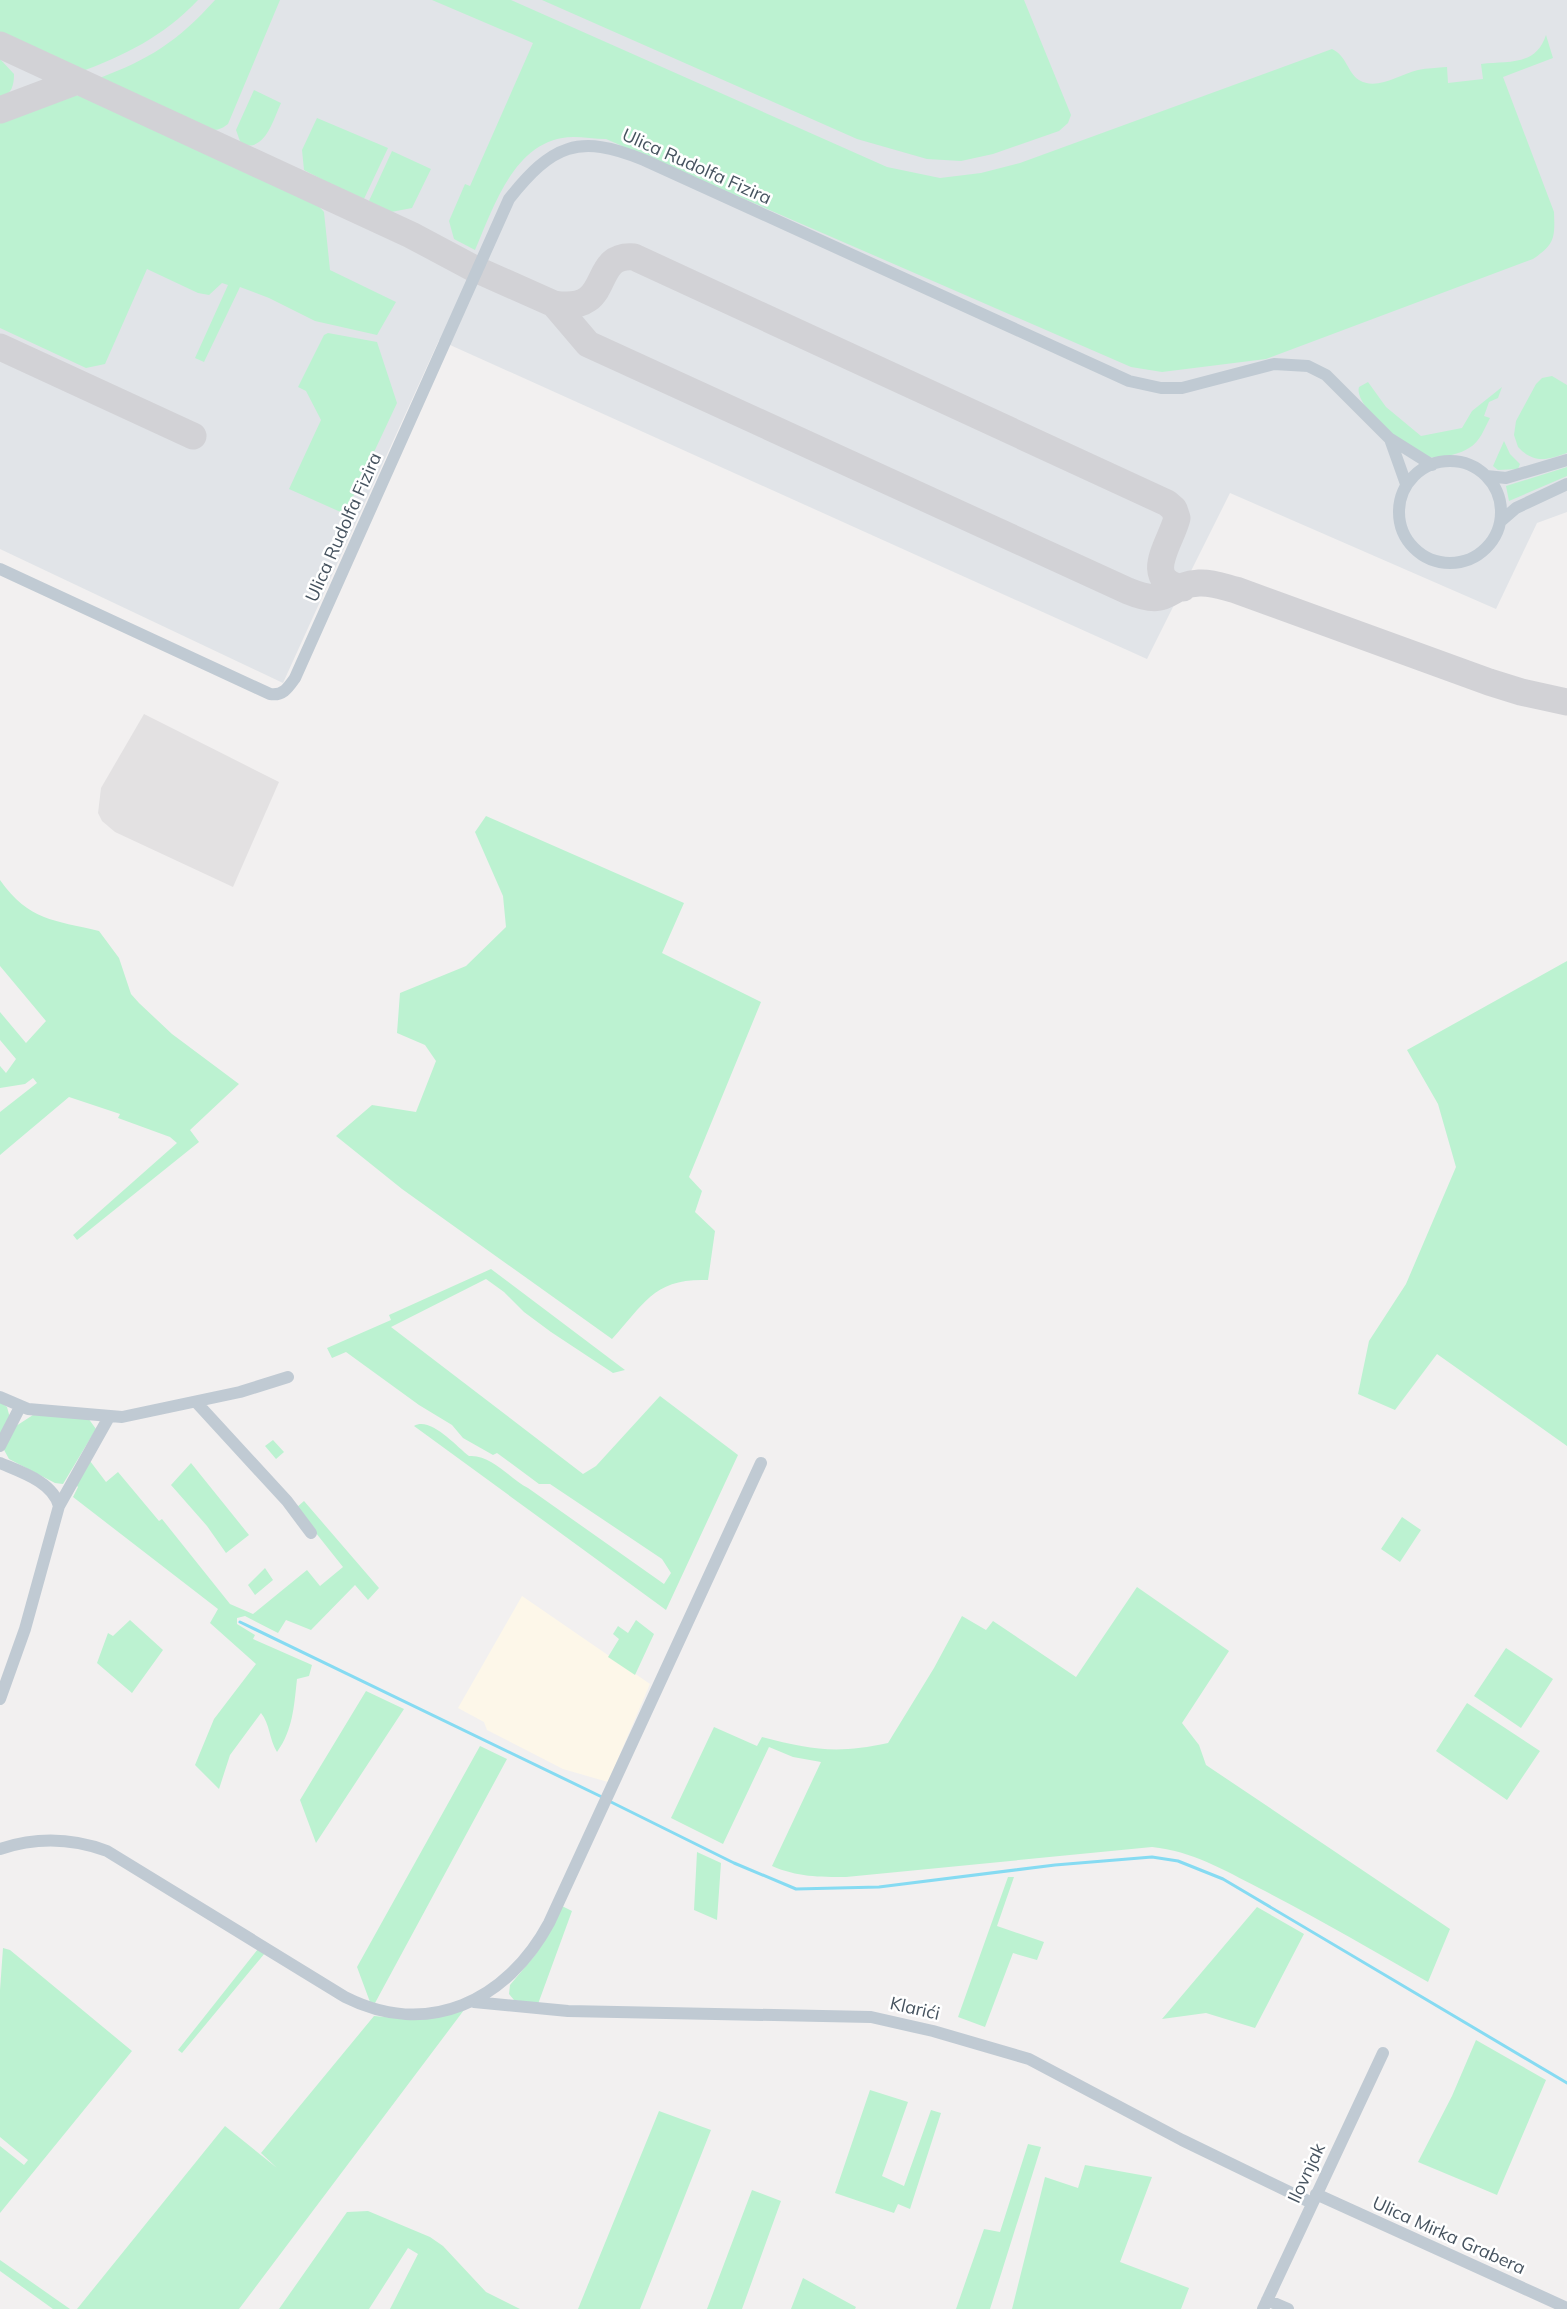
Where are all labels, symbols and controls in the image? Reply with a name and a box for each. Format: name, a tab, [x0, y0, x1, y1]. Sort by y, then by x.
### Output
street label: Ulica Rudolfa Fizira	[619, 123, 775, 209]
street label: Ulica Rudolfa Fizira	[300, 449, 386, 605]
street label: Klarići	[888, 1991, 942, 2025]
street label: Ilovnjak	[1282, 2139, 1330, 2207]
street label: Ulica Mirka Grabera	[1369, 2191, 1529, 2279]

